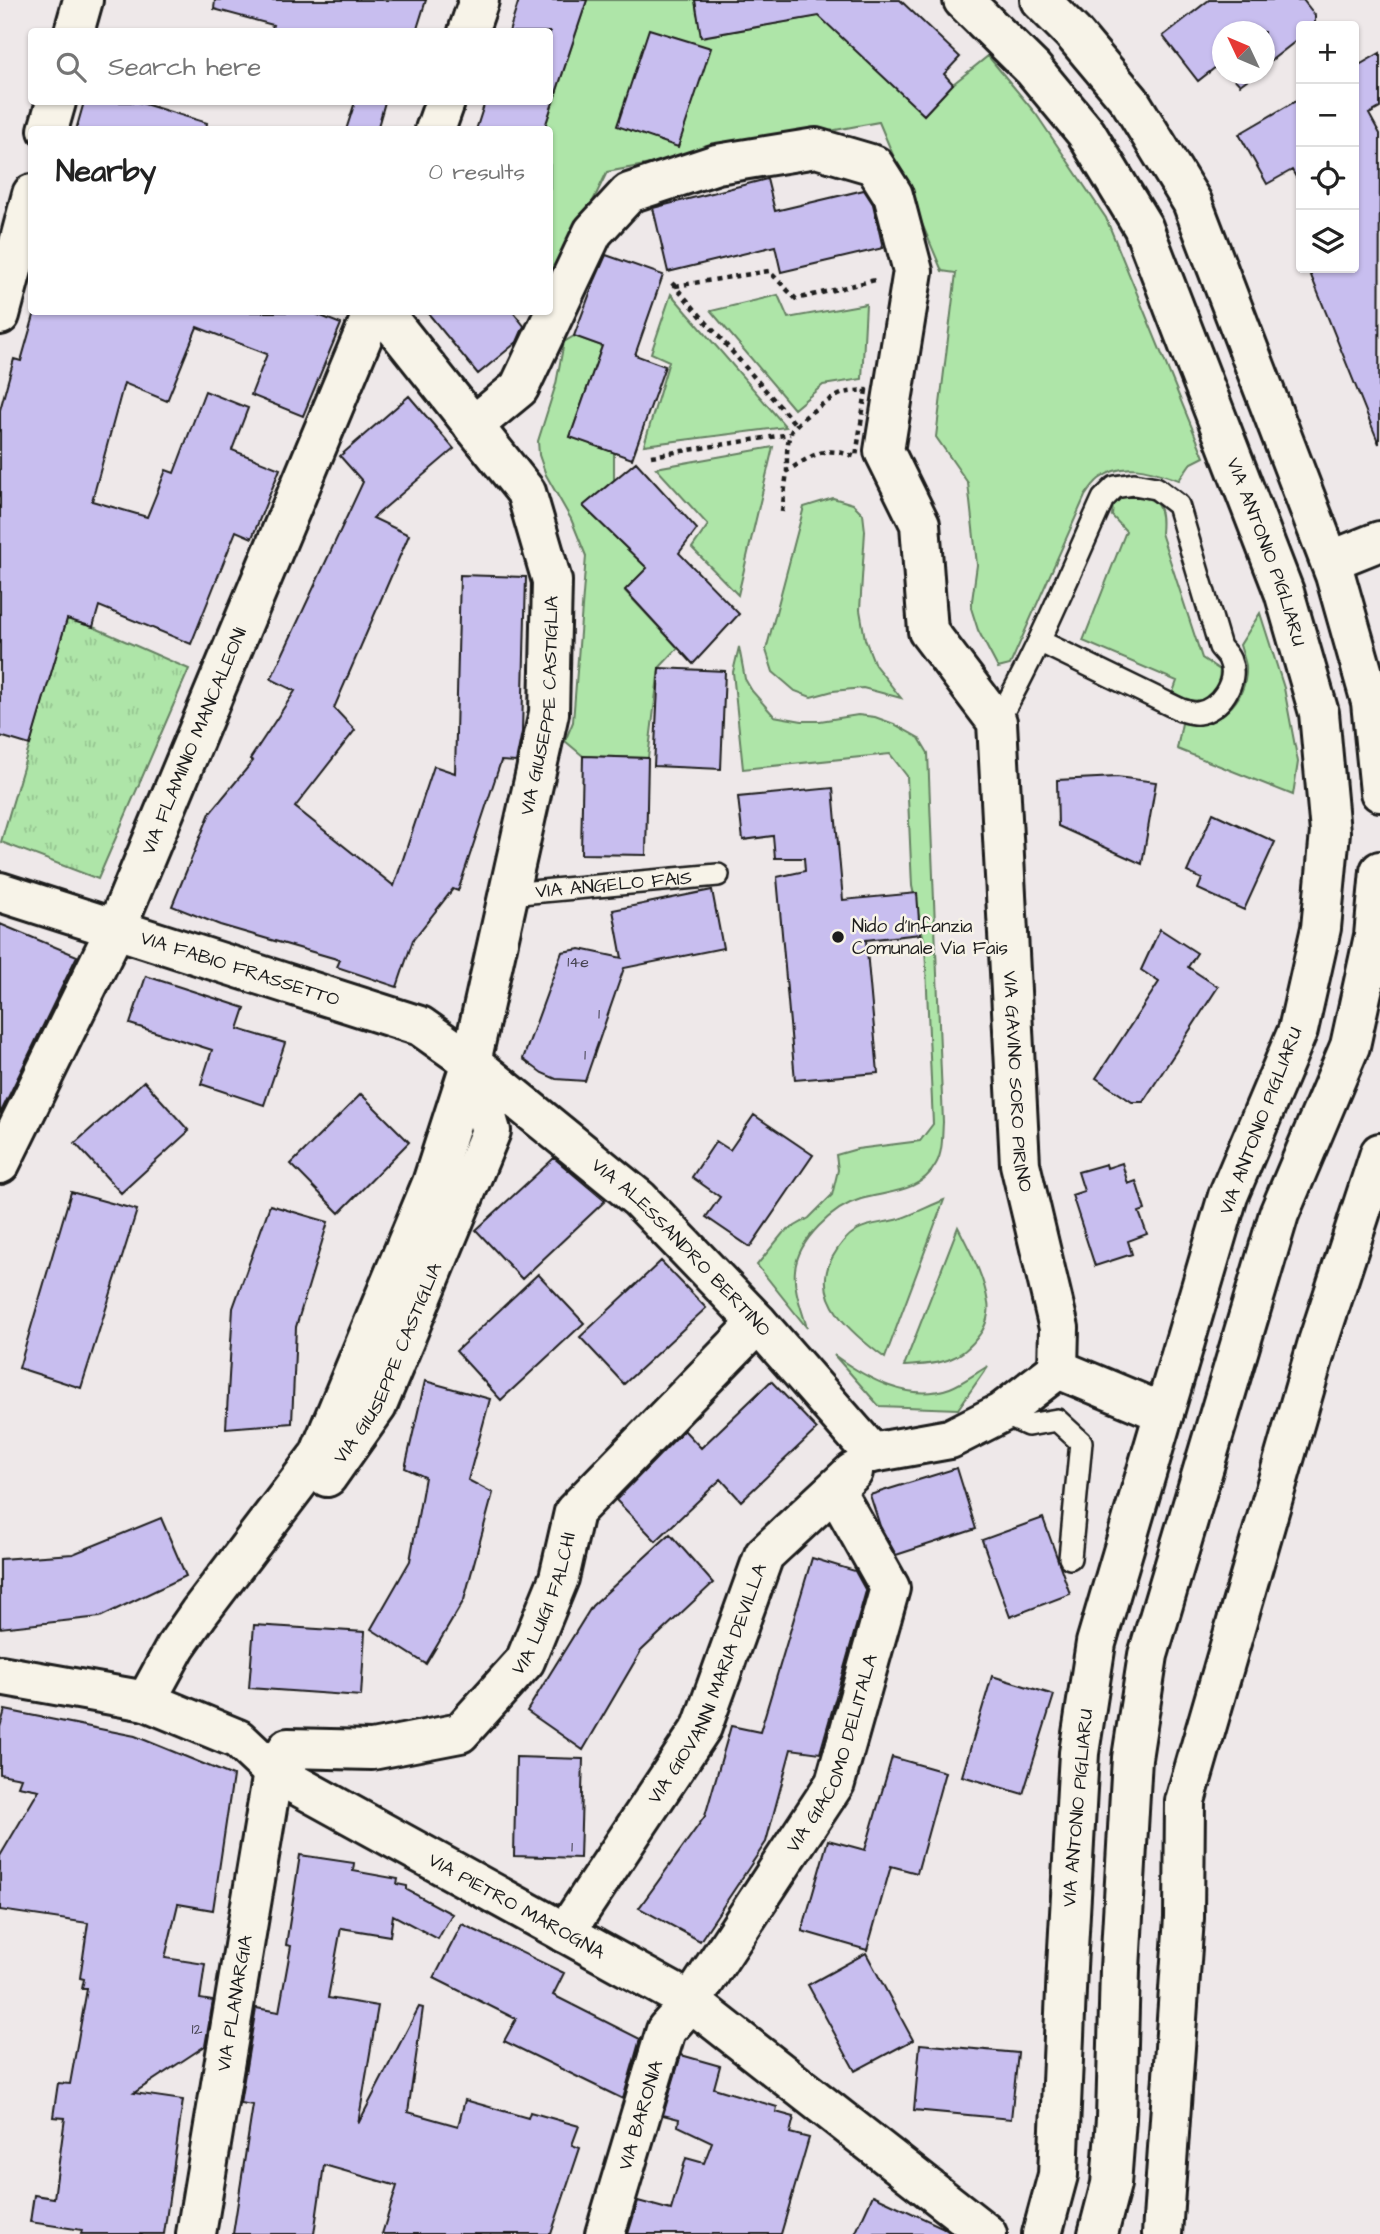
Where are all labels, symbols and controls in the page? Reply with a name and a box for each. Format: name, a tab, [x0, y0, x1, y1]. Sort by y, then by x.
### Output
north arrow	[1212, 21, 1275, 84]
map controls	[1296, 21, 1359, 273]
button: +	[1296, 21, 1359, 84]
search box	[28, 28, 553, 105]
icon: search	[52, 48, 90, 86]
text: Search here	[108, 49, 261, 85]
button: −	[1296, 84, 1359, 147]
button: locate	[1296, 147, 1359, 210]
text: Nearby	[56, 151, 156, 193]
text: 0 results	[428, 156, 525, 188]
button: layers	[1296, 210, 1359, 273]
street label: VIA ANTONIO PIGLIARU	[1220, 454, 1313, 649]
street label: VIA GIUSEPPE CASTIGLIA	[513, 595, 565, 818]
street label: VIA FLAMINIO MANCALEONI	[135, 623, 254, 859]
street label: VIA ANGELO FAIS	[534, 864, 693, 905]
place label: Nido d'Infanzia Comunale Via Fais	[852, 913, 1008, 962]
street label: VIA FABIO FRASSETTO	[137, 924, 343, 1013]
marker: Nido d'Infanzia Comunale Via Fais	[830, 929, 846, 945]
house number: 14e	[567, 951, 589, 973]
street label: VIA GAVINO SORO PIRINO	[996, 970, 1040, 1195]
house number: 1	[598, 1003, 600, 1025]
street label: VIA ANTONIO PIGLIARU	[1213, 1023, 1309, 1219]
house number: 1	[584, 1044, 586, 1066]
street label: VIA ALESSANDRO BERTINO	[586, 1152, 777, 1343]
street label: VIA GIUSEPPE CASTIGLIA	[327, 1258, 448, 1469]
street label: VIA LUIGI FALCHI	[505, 1530, 583, 1681]
street label: VIA GIOVANNI MARIA DEVILLA	[641, 1560, 773, 1809]
street label: VIA GIACOMO DELITALA	[779, 1651, 884, 1858]
street label: VIA ANTONIO PIGLIARU	[1056, 1708, 1100, 1908]
house number: 1	[571, 1836, 573, 1858]
street label: VIA PIETRO MAROGNA	[423, 1846, 610, 1966]
street label: VIA PLANARGIA	[210, 1933, 259, 2073]
house number: 12	[191, 2018, 203, 2040]
street label: VIA BARONIA	[611, 2057, 670, 2173]

